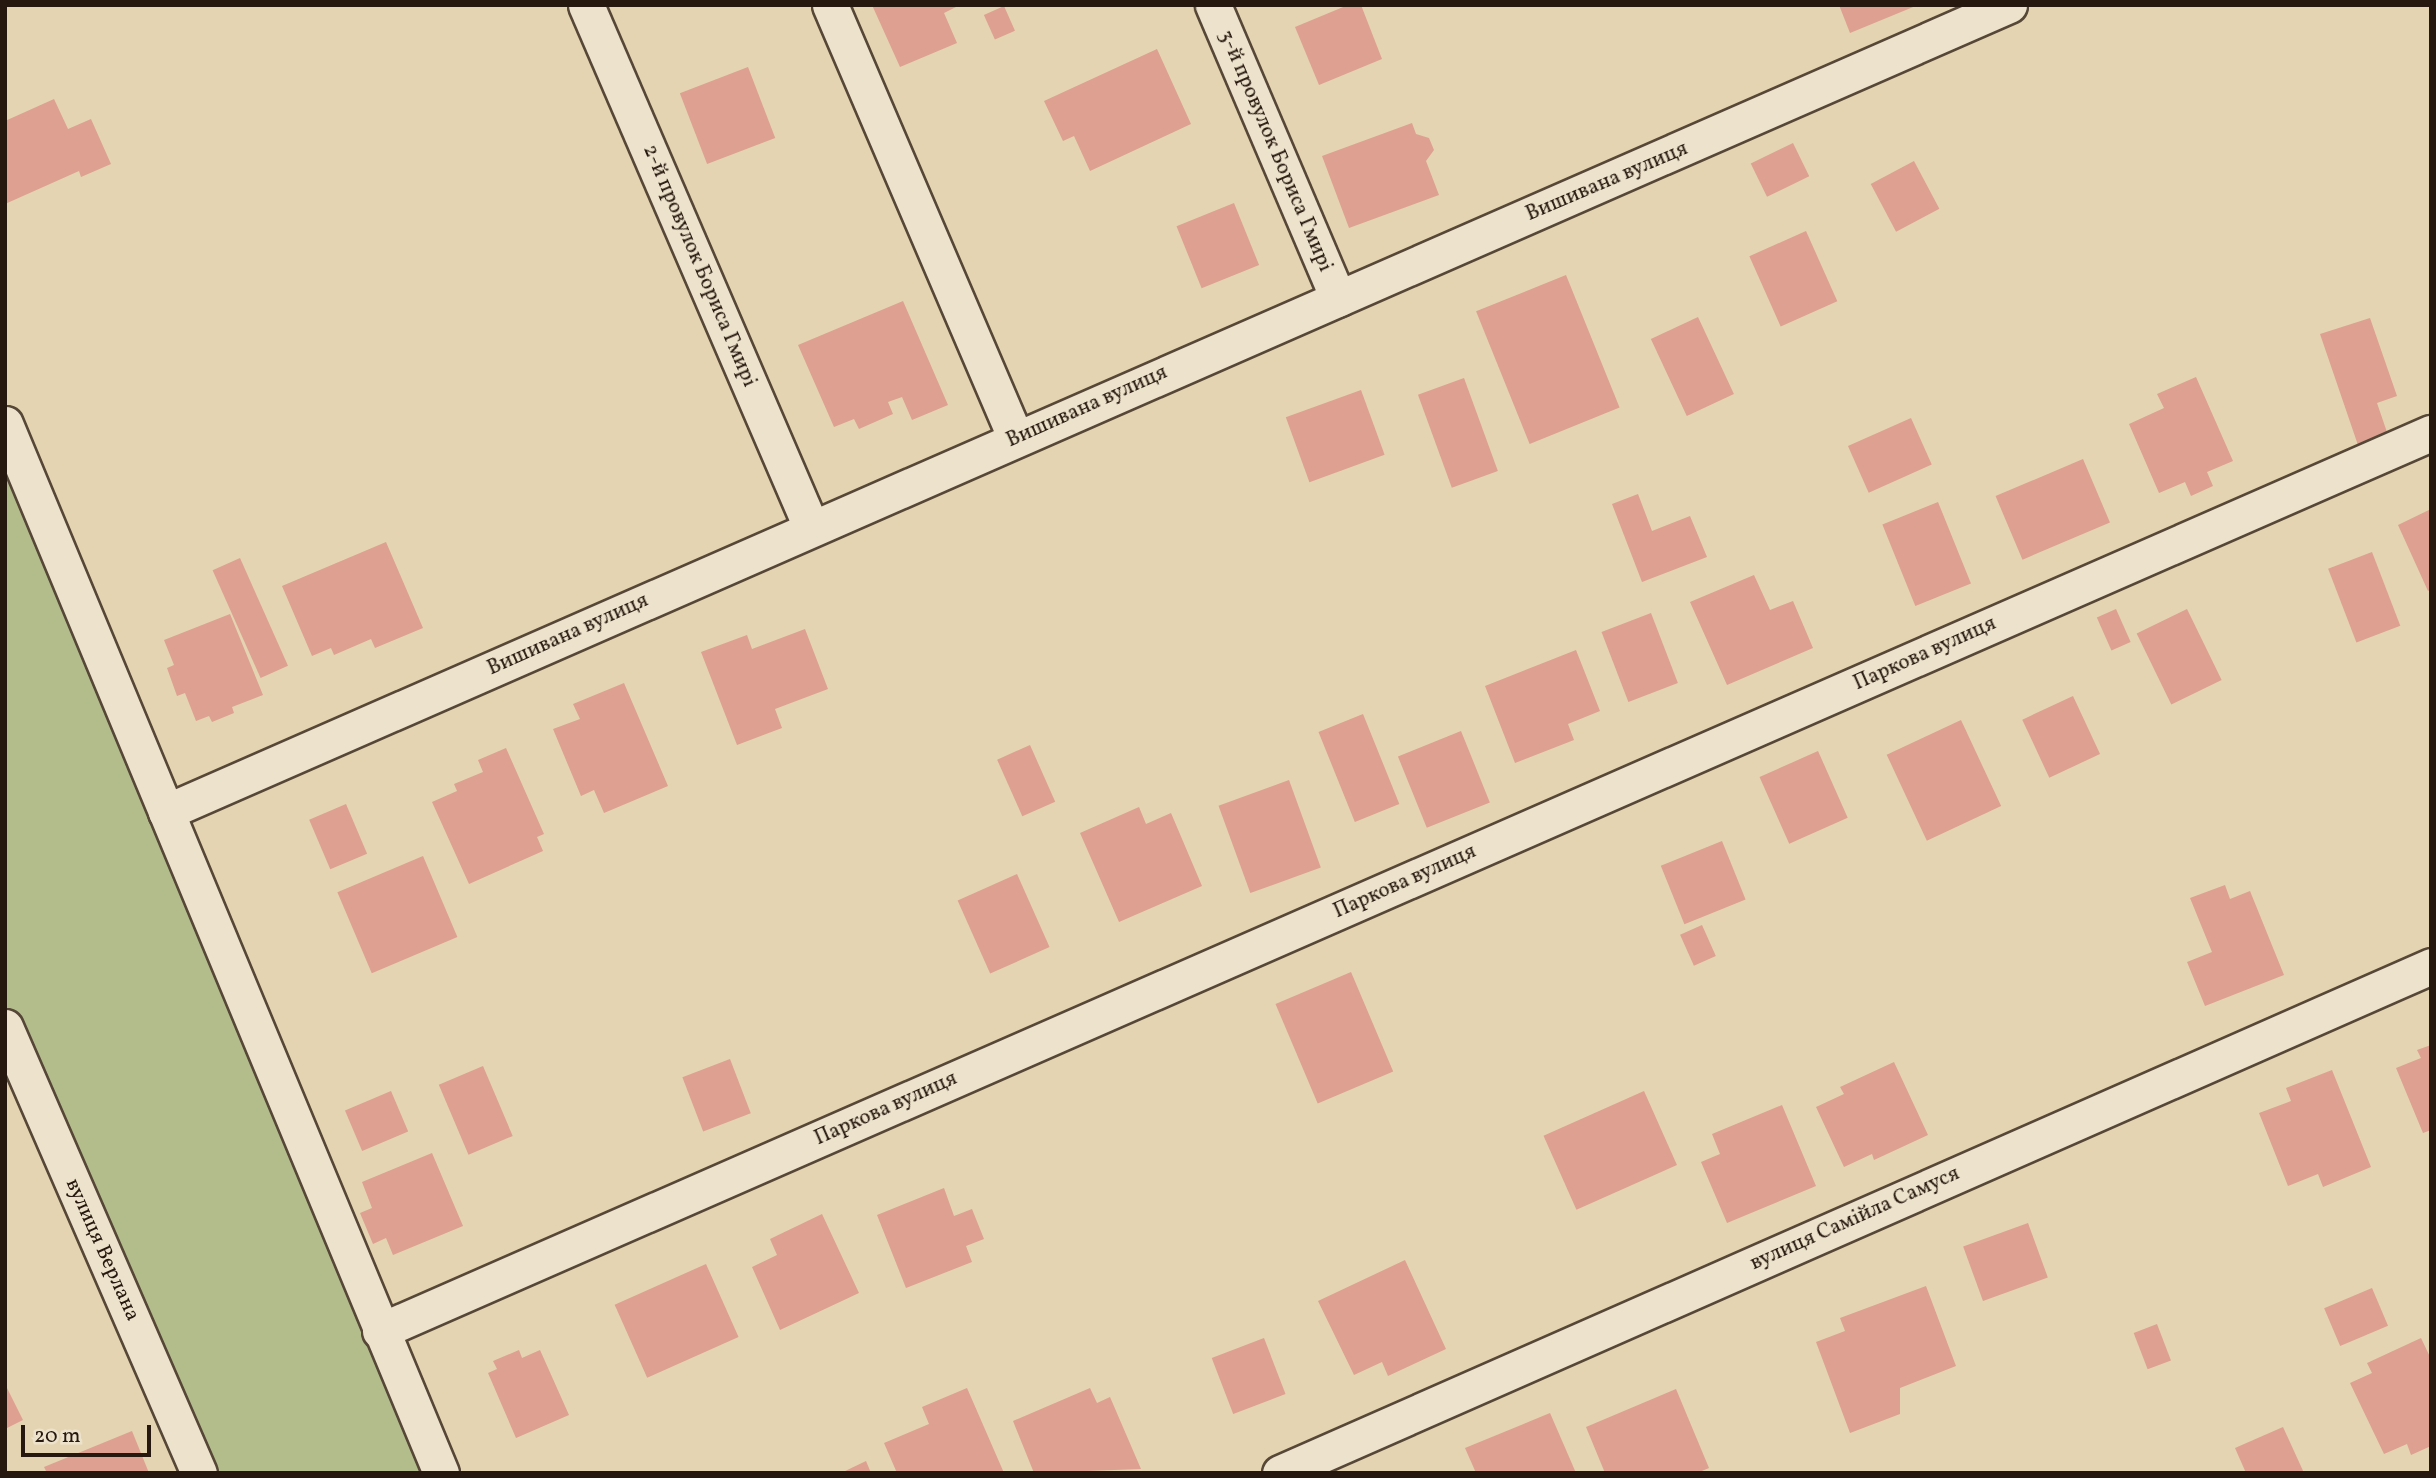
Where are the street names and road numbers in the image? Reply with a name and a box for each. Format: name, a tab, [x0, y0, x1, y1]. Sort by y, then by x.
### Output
street label: 3-й провулок Бориса Гмирі	[1213, 26, 1337, 276]
street label: Вишивана вулиця	[1522, 137, 1692, 227]
street label: 2-й провулок Бориса Гмирі	[636, 141, 762, 391]
street label: Вишивана вулиця	[1003, 360, 1171, 454]
street label: Вишивана вулиця	[484, 588, 652, 682]
street label: Паркова вулиця	[1850, 611, 2000, 697]
street label: Паркова вулиця	[1330, 839, 1480, 925]
street label: Паркова вулиця	[811, 1066, 961, 1152]
street label: вулиця Самійла Самуся	[1746, 1161, 1964, 1277]
street label: вулиця Верлана	[59, 1175, 145, 1325]

